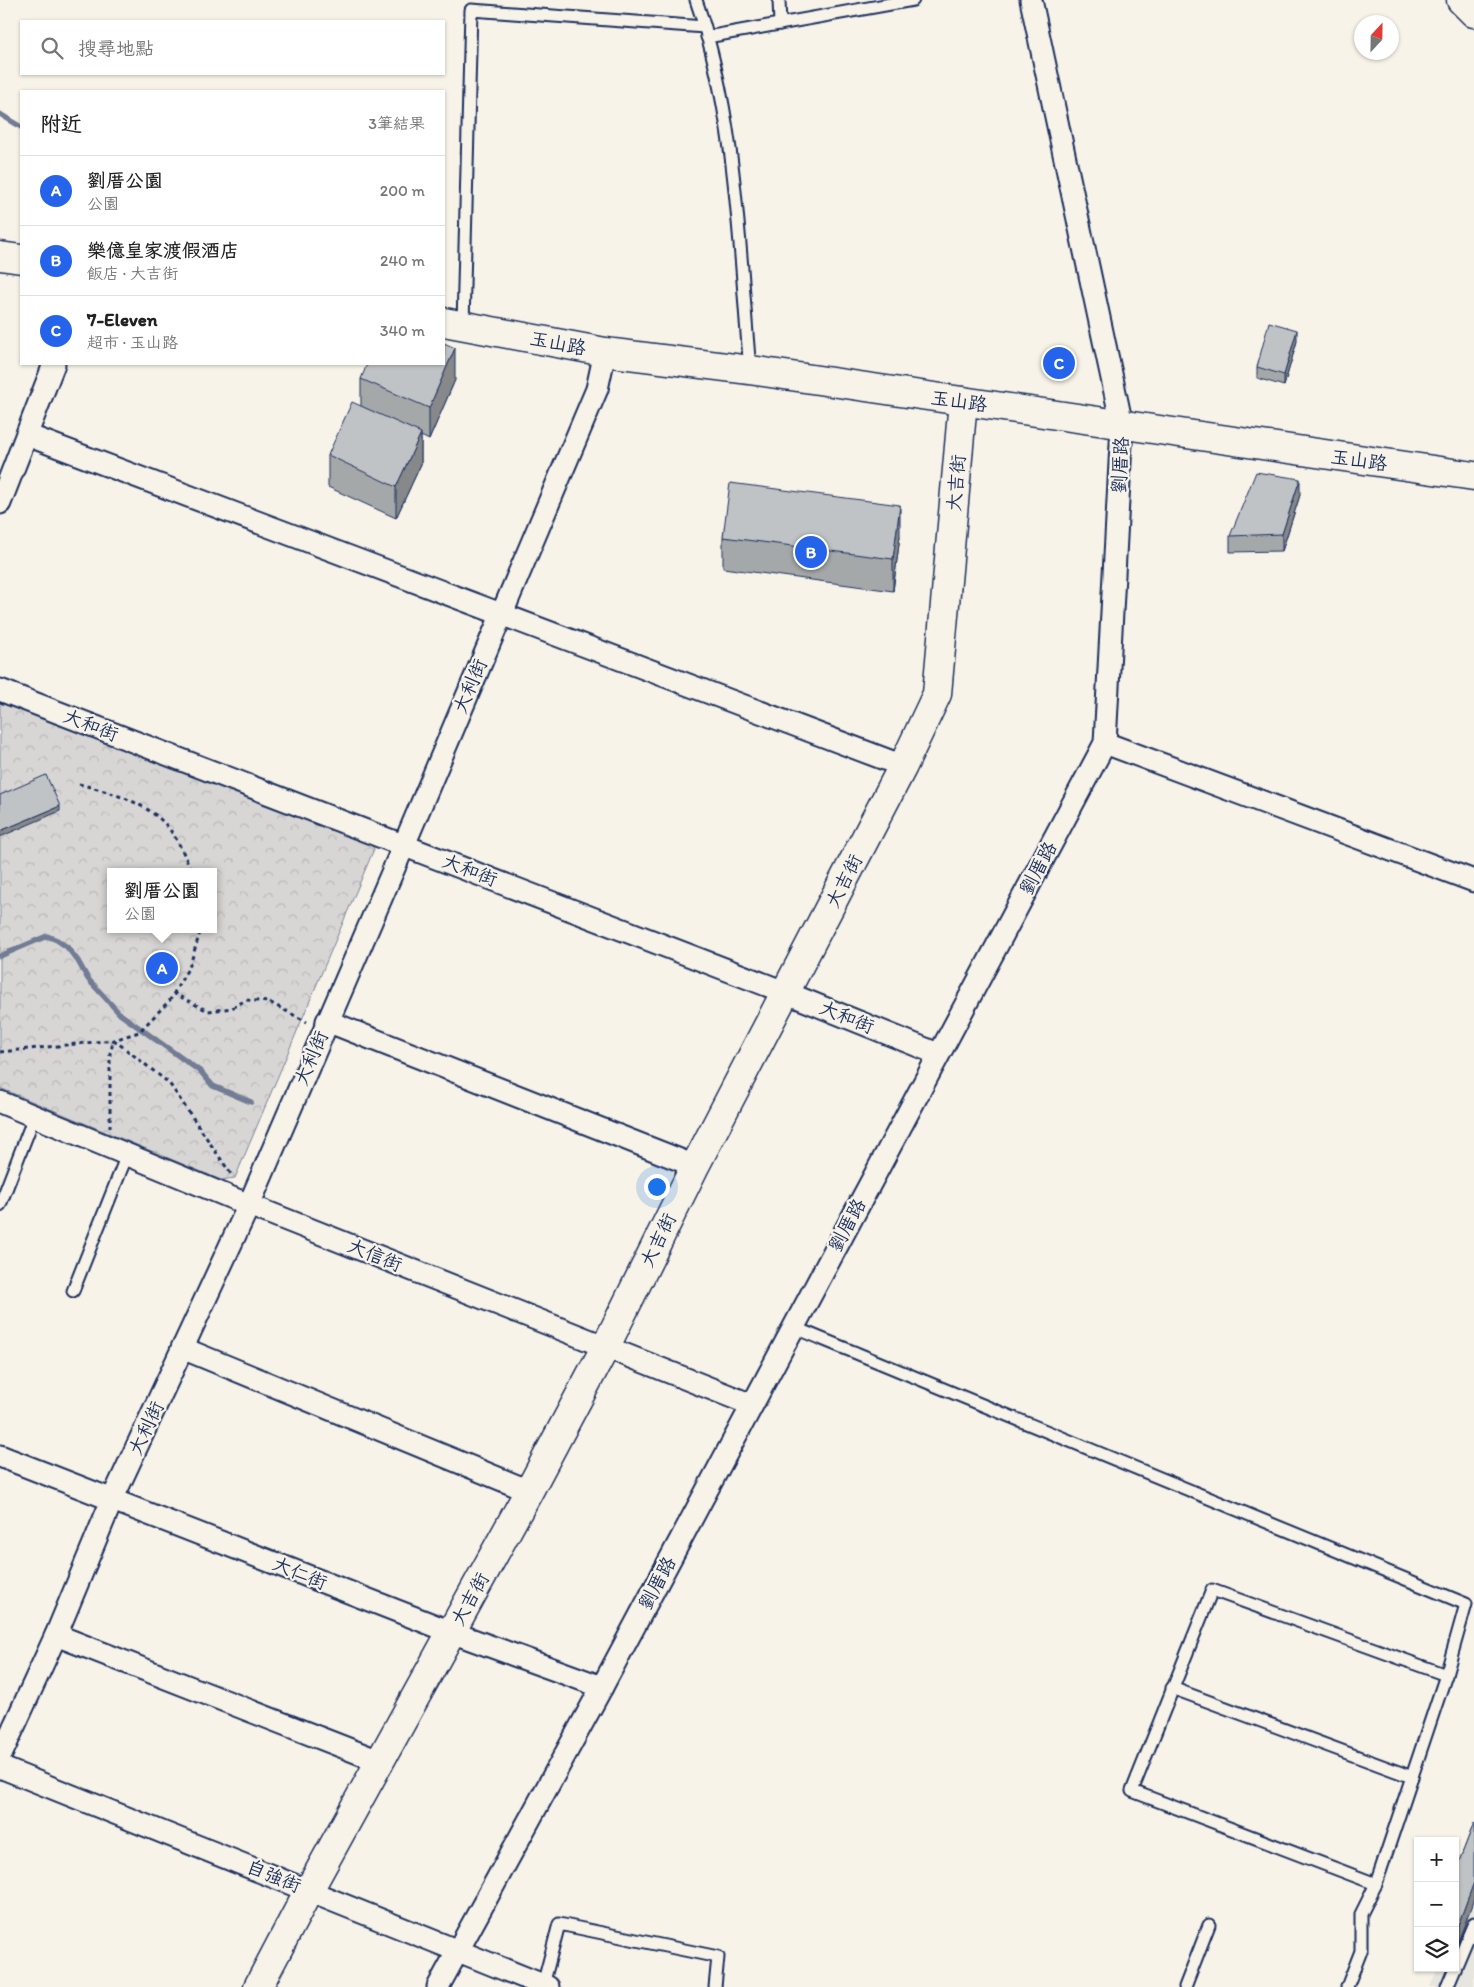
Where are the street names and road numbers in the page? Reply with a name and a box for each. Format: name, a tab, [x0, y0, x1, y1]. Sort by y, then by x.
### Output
street label: 玉山路	[528, 326, 588, 360]
street label: 玉山路	[929, 386, 989, 416]
street label: 劉厝路	[1107, 436, 1133, 494]
street label: 玉山路	[1329, 445, 1389, 475]
street label: 大吉街	[942, 454, 970, 512]
street label: 大利街	[448, 655, 492, 717]
street label: 大和街	[60, 704, 122, 746]
street label: 劉厝路	[1014, 837, 1062, 899]
street label: 大和街	[439, 849, 501, 891]
street label: 大吉街	[821, 850, 867, 912]
street label: 大和街	[816, 996, 878, 1038]
street label: 大利街	[289, 1027, 333, 1089]
street label: 劉厝路	[823, 1194, 871, 1256]
street label: 大吉街	[635, 1209, 681, 1271]
street label: 大信街	[344, 1234, 406, 1276]
street label: 大利街	[124, 1397, 168, 1459]
street label: 大仁街	[269, 1552, 331, 1594]
street label: 劉厝路	[633, 1552, 681, 1614]
street label: 大吉街	[446, 1568, 494, 1630]
street label: 自強街	[243, 1855, 305, 1897]

